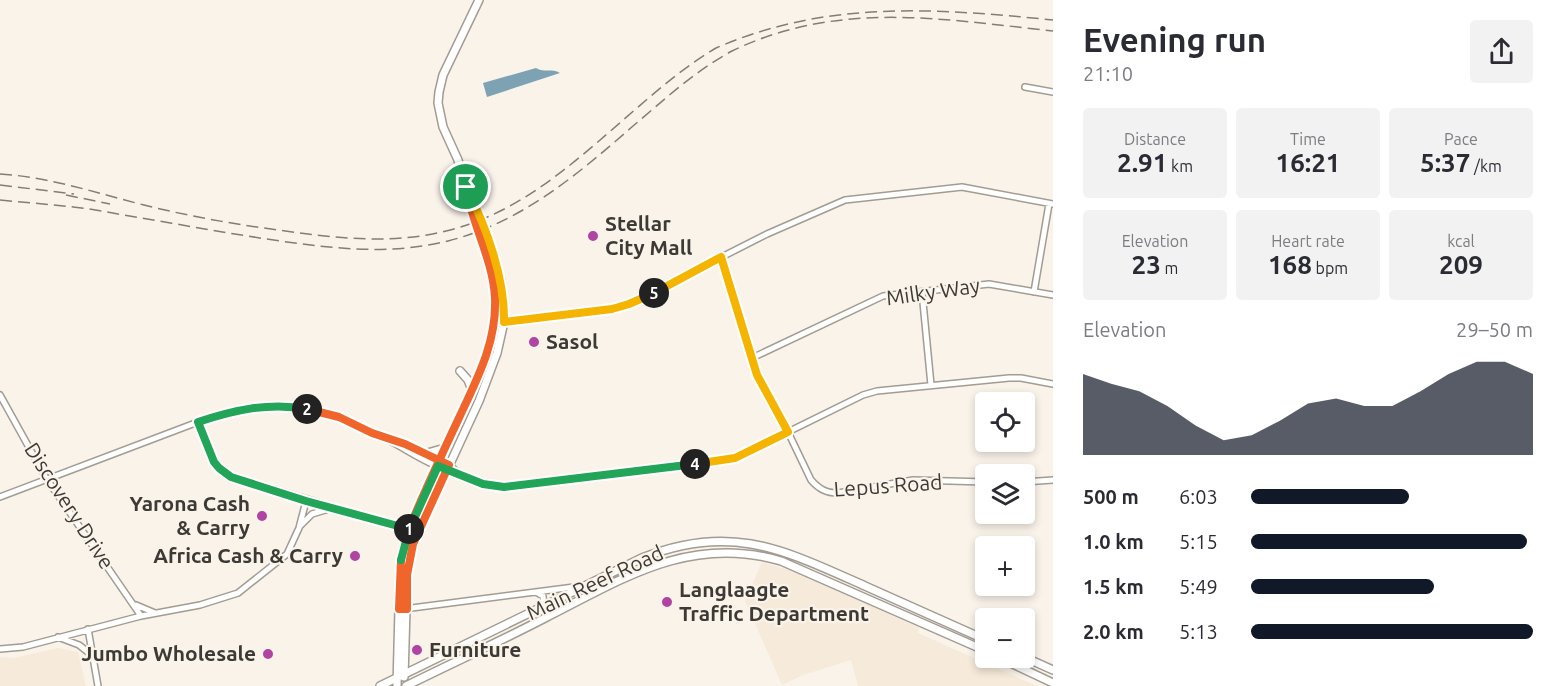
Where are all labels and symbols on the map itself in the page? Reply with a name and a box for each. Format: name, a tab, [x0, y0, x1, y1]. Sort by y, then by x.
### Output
pin	[440, 161, 491, 212]
place label: Stellar City Mall	[605, 211, 692, 259]
marker: Stellar City Mall	[586, 229, 600, 243]
street label: Milky Way	[884, 273, 981, 309]
pin: 5	[639, 278, 669, 308]
place label: Sasol	[546, 329, 598, 353]
marker: Sasol	[527, 335, 541, 349]
pin: 2	[292, 394, 322, 424]
street label: Discovery Drive	[20, 438, 120, 573]
pin: 4	[680, 449, 710, 479]
street label: Lepus Road	[833, 469, 943, 501]
place label: Yarona Cash & Carry	[130, 491, 250, 539]
marker: Yarona Cash & Carry	[255, 509, 269, 523]
pin: 1	[394, 514, 424, 544]
street label: Main Reef Road	[522, 540, 667, 624]
place label: Africa Cash & Carry	[153, 543, 343, 567]
marker: Africa Cash & Carry	[348, 549, 362, 563]
place label: Langlaagte Traffic Department	[679, 577, 869, 625]
marker: Langlaagte Traffic Department	[660, 595, 674, 609]
place label: Furniture	[429, 637, 521, 661]
place label: Jumbo Wholesale	[82, 641, 256, 665]
marker: Furniture	[410, 643, 424, 657]
marker: Jumbo Wholesale	[261, 647, 275, 661]

